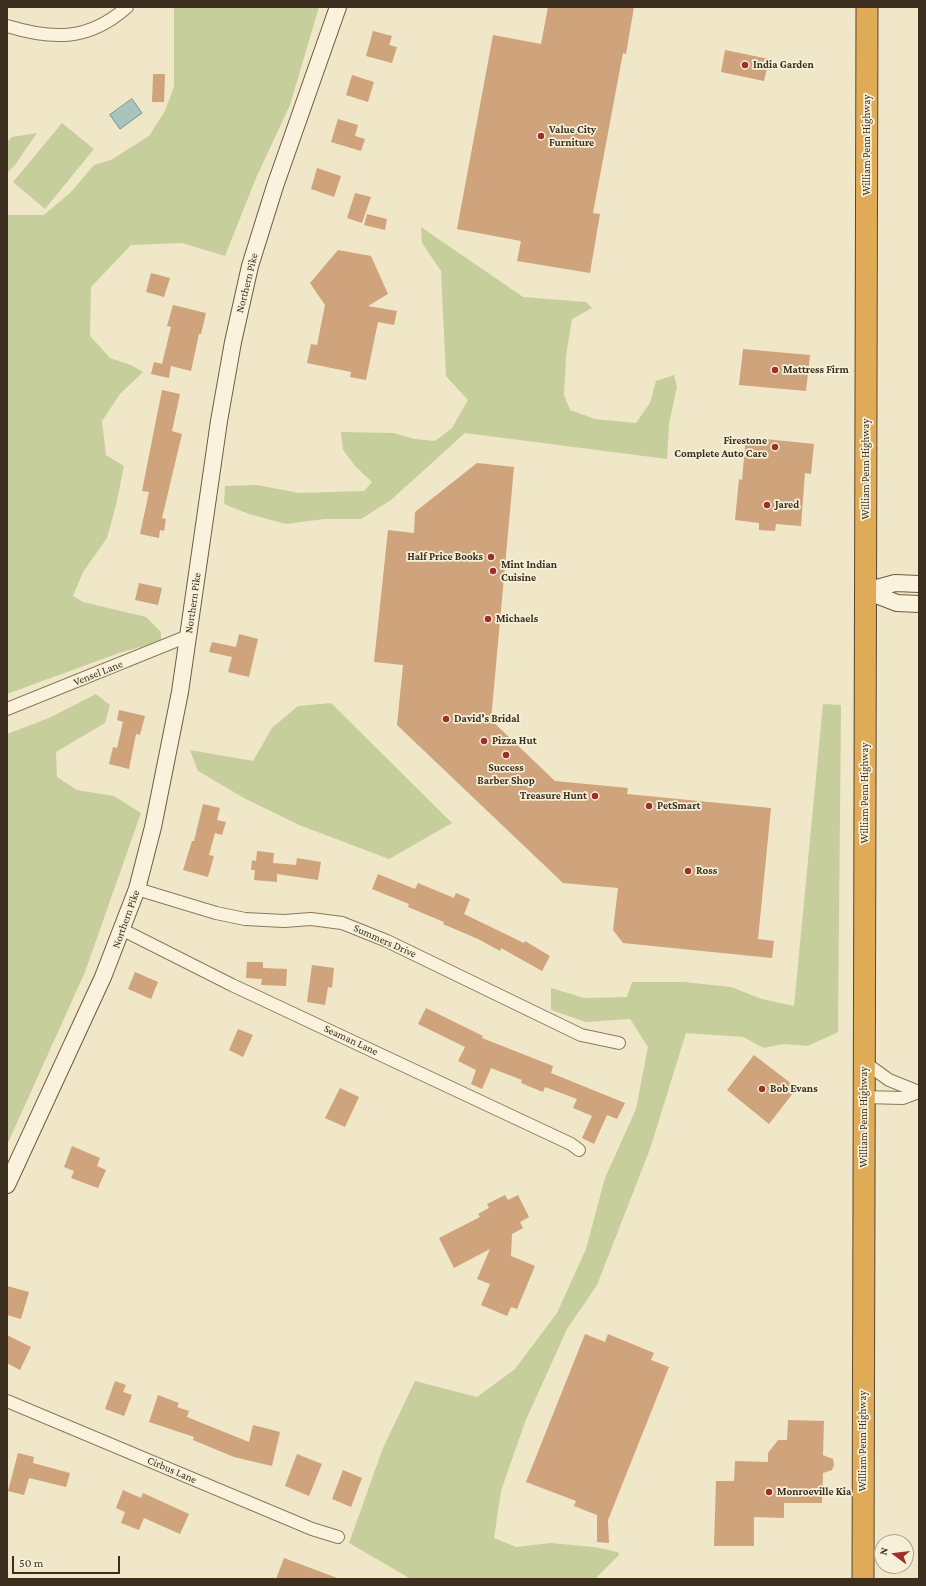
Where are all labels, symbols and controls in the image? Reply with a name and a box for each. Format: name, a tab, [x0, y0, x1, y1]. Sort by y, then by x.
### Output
place label: India Garden	[753, 58, 814, 72]
marker: India Garden	[740, 60, 750, 70]
street label: William Penn Highway	[860, 95, 874, 195]
place label: Value City Furniture	[549, 123, 596, 149]
marker: Value City Furniture	[536, 131, 546, 141]
street label: Northern Pike	[233, 252, 261, 314]
place label: Mattress Firm	[783, 363, 849, 377]
marker: Mattress Firm	[770, 365, 780, 375]
street label: William Penn Highway	[859, 419, 873, 519]
place label: Firestone Complete Auto Care	[674, 434, 767, 460]
marker: Firestone Complete Auto Care	[770, 442, 780, 452]
place label: Jared	[775, 498, 799, 512]
marker: Jared	[762, 500, 772, 510]
place label: Half Price Books	[407, 550, 483, 564]
marker: Half Price Books	[486, 552, 496, 562]
place label: Mint Indian Cuisine	[501, 558, 557, 584]
marker: Mint Indian Cuisine	[488, 566, 498, 576]
street label: Northern Pike	[182, 572, 204, 634]
place label: Michaels	[496, 612, 538, 626]
marker: Michaels	[483, 614, 493, 624]
street label: Vensel Lane	[71, 657, 125, 689]
place label: David's Bridal	[454, 712, 520, 726]
marker: David's Bridal	[441, 714, 451, 724]
place label: Pizza Hut	[492, 734, 537, 748]
marker: Pizza Hut	[479, 736, 489, 746]
street label: William Penn Highway	[858, 743, 872, 843]
marker: Success Barber Shop	[501, 750, 511, 760]
place label: Success Barber Shop	[477, 761, 535, 787]
place label: Treasure Hunt	[520, 789, 587, 803]
marker: Treasure Hunt	[590, 791, 600, 801]
place label: PetSmart	[657, 799, 701, 813]
marker: PetSmart	[644, 801, 654, 811]
place label: Ross	[696, 864, 717, 878]
marker: Ross	[683, 866, 693, 876]
street label: Northern Pike	[109, 888, 143, 950]
street label: Summers Drive	[351, 921, 419, 961]
street label: Seaman Lane	[322, 1022, 380, 1058]
street label: William Penn Highway	[857, 1067, 871, 1167]
place label: Bob Evans	[770, 1082, 818, 1096]
marker: Bob Evans	[757, 1084, 767, 1094]
street label: William Penn Highway	[856, 1391, 870, 1491]
street label: Cirbus Lane	[145, 1454, 199, 1486]
place label: Monroeville Kia	[777, 1485, 851, 1499]
marker: Monroeville Kia	[764, 1487, 774, 1497]
north arrow	[874, 1534, 914, 1574]
text: N	[877, 1546, 890, 1556]
scale bar	[14, 1548, 122, 1574]
text: 50 m	[19, 1556, 43, 1570]

